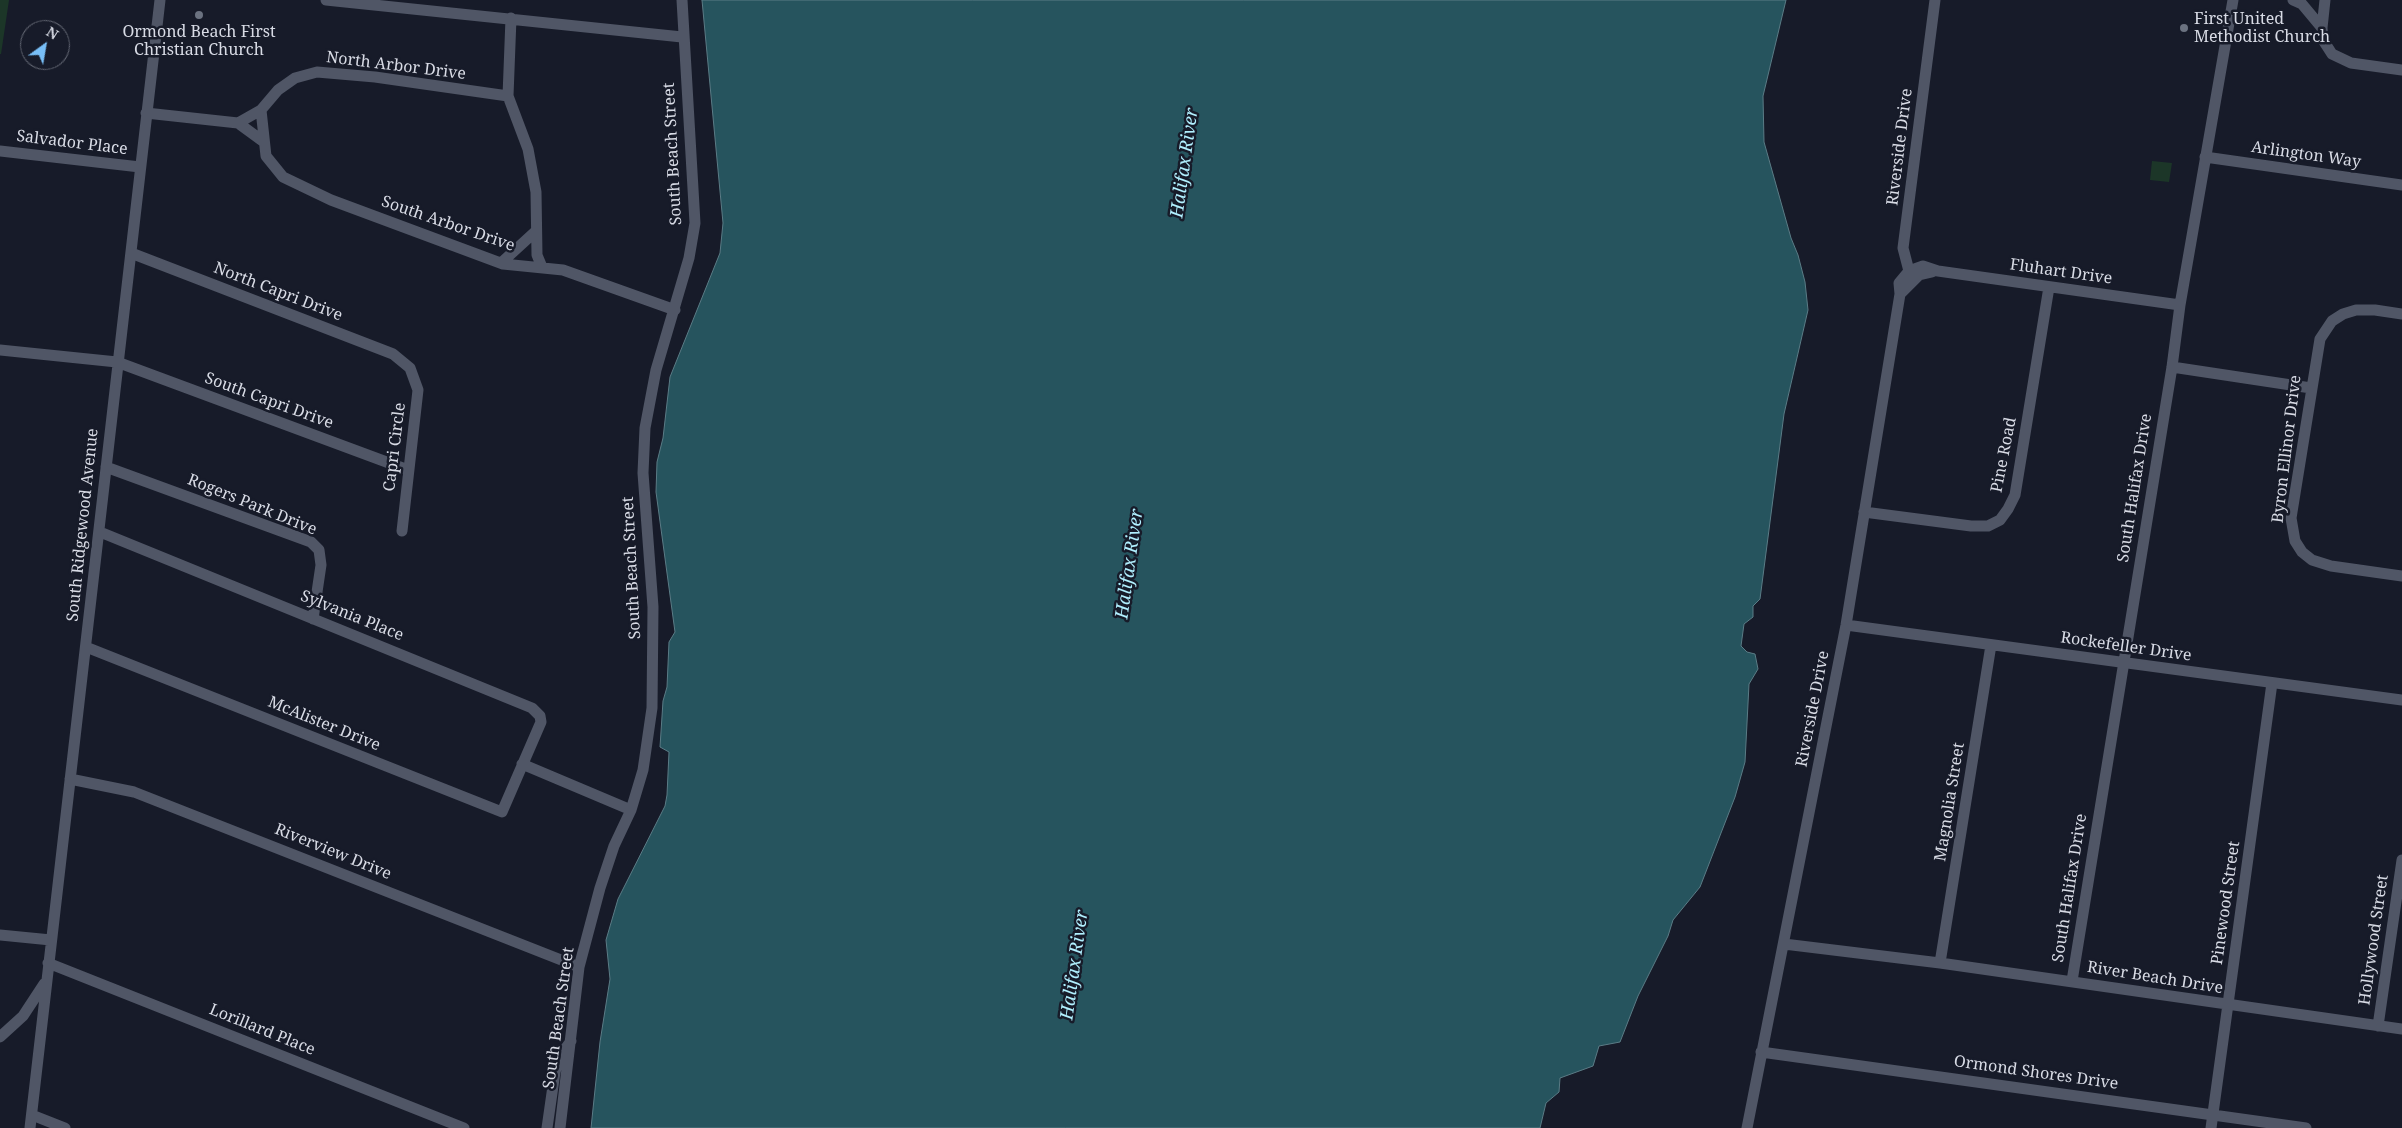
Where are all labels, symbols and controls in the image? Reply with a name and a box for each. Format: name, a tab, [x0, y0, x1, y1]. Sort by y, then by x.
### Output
marker: Ormond Beach First Christian Church	[193, 9, 205, 21]
place label: First United Methodist Church	[2194, 9, 2330, 47]
north arrow	[20, 20, 70, 70]
text: N	[43, 22, 62, 44]
place label: Ormond Beach First Christian Church	[122, 22, 276, 60]
marker: First United Methodist Church	[2178, 22, 2190, 34]
street label: North Arbor Drive	[325, 48, 467, 84]
street label: South Beach Street	[660, 82, 686, 226]
street label: Riverside Drive	[1883, 87, 1917, 207]
water label: Halifax River	[1167, 107, 1203, 219]
street label: Salvador Place	[15, 127, 129, 159]
street label: Arlington Way	[2250, 138, 2362, 172]
street label: South Arbor Drive	[379, 192, 517, 256]
street label: Fluhart Drive	[2009, 255, 2113, 289]
street label: North Capri Drive	[211, 259, 345, 325]
street label: South Capri Drive	[202, 369, 336, 433]
street label: Byron Ellinor Drive	[2268, 374, 2306, 524]
street label: Capri Circle	[380, 401, 410, 493]
street label: South Halifax Drive	[2114, 412, 2156, 564]
street label: Pine Road	[1987, 416, 2021, 494]
street label: South Ridgewood Avenue	[63, 427, 103, 623]
street label: Rogers Park Drive	[185, 470, 319, 540]
street label: South Beach Street	[619, 496, 645, 640]
water label: Halifax River	[1112, 508, 1148, 620]
street label: Sylvania Place	[298, 587, 406, 645]
street label: Rockefeller Drive	[2059, 628, 2193, 666]
street label: Riverside Drive	[1792, 649, 1834, 769]
street label: McAlister Drive	[265, 693, 383, 755]
street label: Magnolia Street	[1931, 741, 1969, 863]
street label: South Halifax Drive	[2049, 812, 2091, 964]
street label: Riverview Drive	[272, 820, 394, 884]
street label: Pinewood Street	[2208, 840, 2244, 966]
street label: Hollywood Street	[2355, 873, 2393, 1007]
water label: Halifax River	[1057, 909, 1093, 1021]
street label: South Beach Street	[540, 946, 578, 1090]
street label: River Beach Drive	[2086, 958, 2224, 998]
street label: Lorillard Place	[206, 1000, 318, 1060]
street label: Ormond Shores Drive	[1953, 1052, 2119, 1094]

